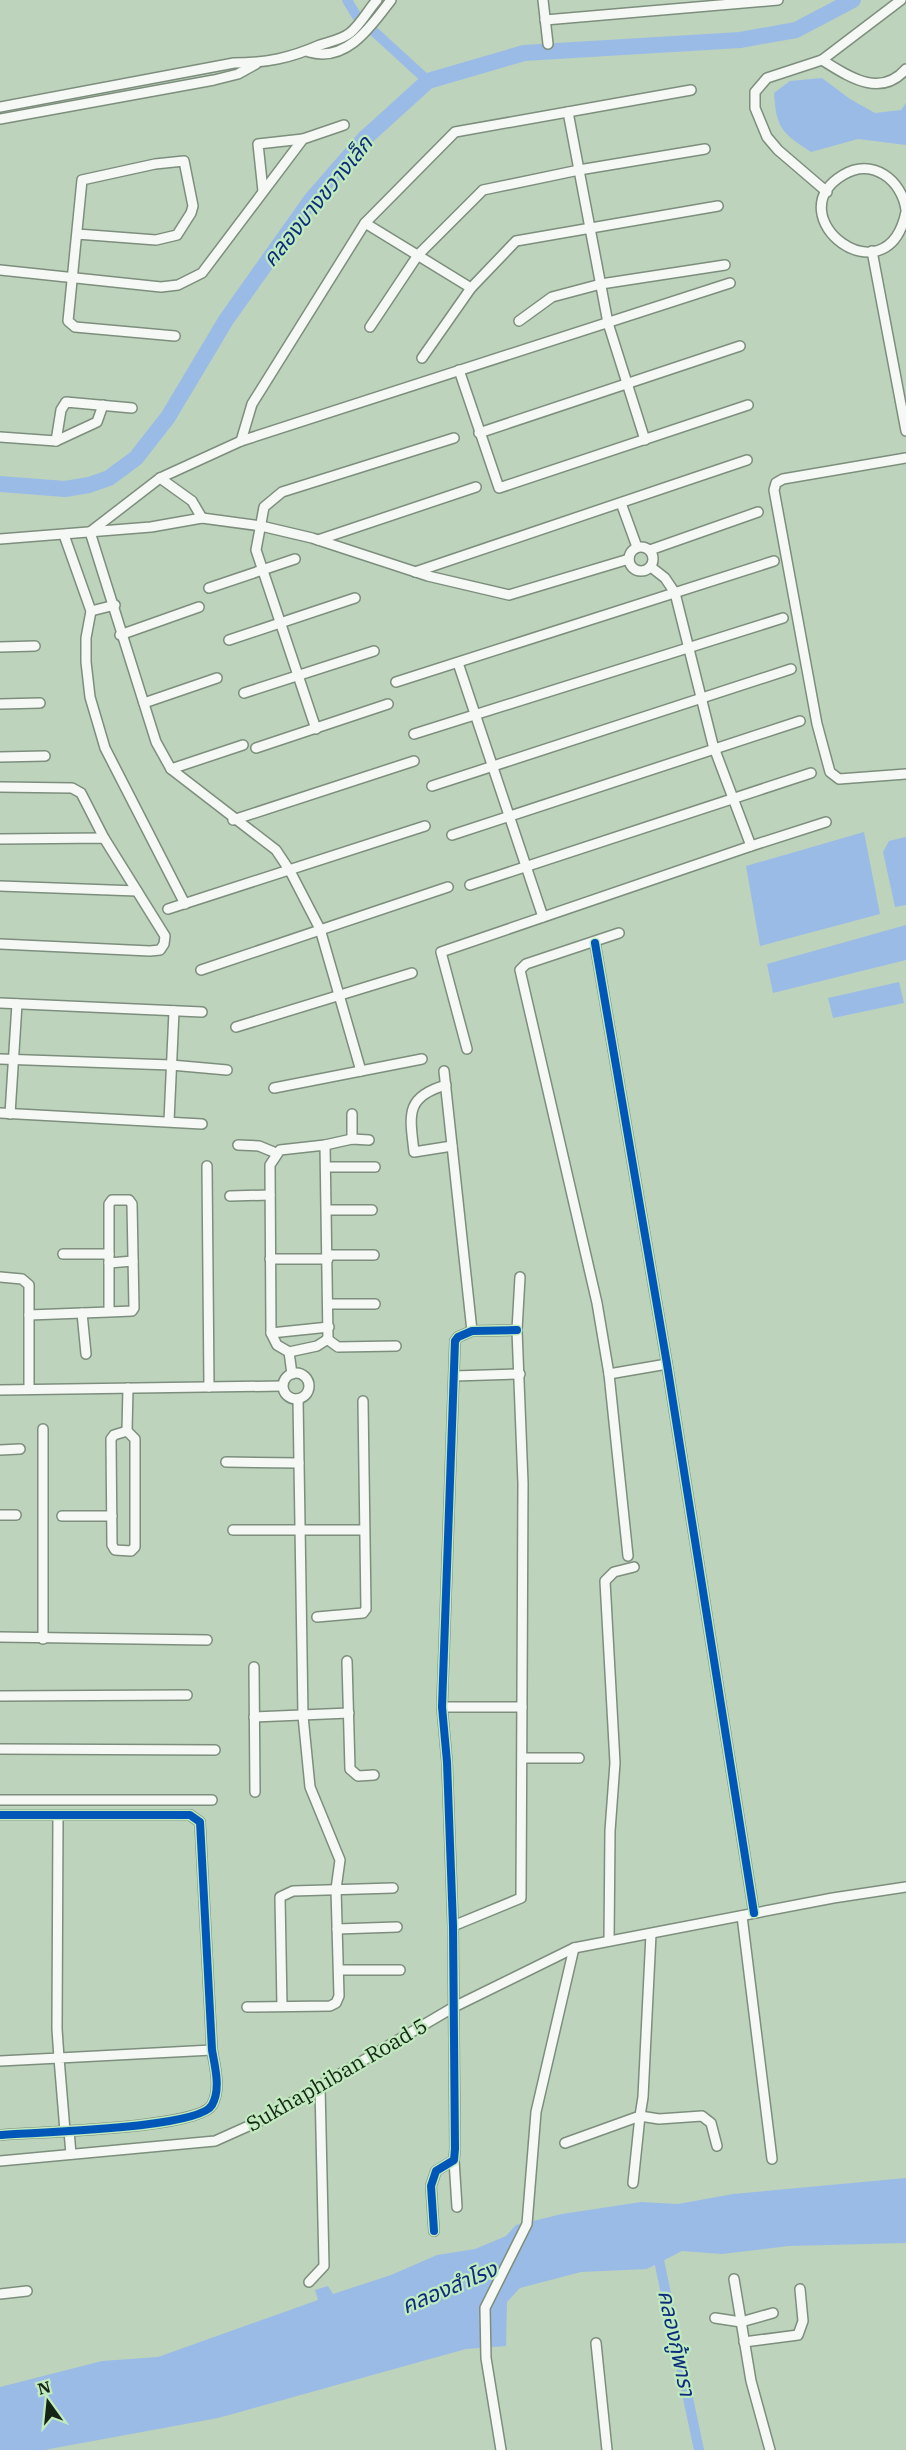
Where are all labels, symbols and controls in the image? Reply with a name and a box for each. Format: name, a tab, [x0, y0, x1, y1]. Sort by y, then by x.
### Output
water label: คลองบางขวางเล็ก	[255, 129, 379, 272]
street label: Sukhaphiban Road 5	[241, 2011, 432, 2137]
water label: คลองสำโรง	[397, 2253, 502, 2320]
water label: คลองกู้พารา	[652, 2287, 703, 2400]
north arrow	[18, 2372, 78, 2432]
text: N	[35, 2376, 53, 2399]

